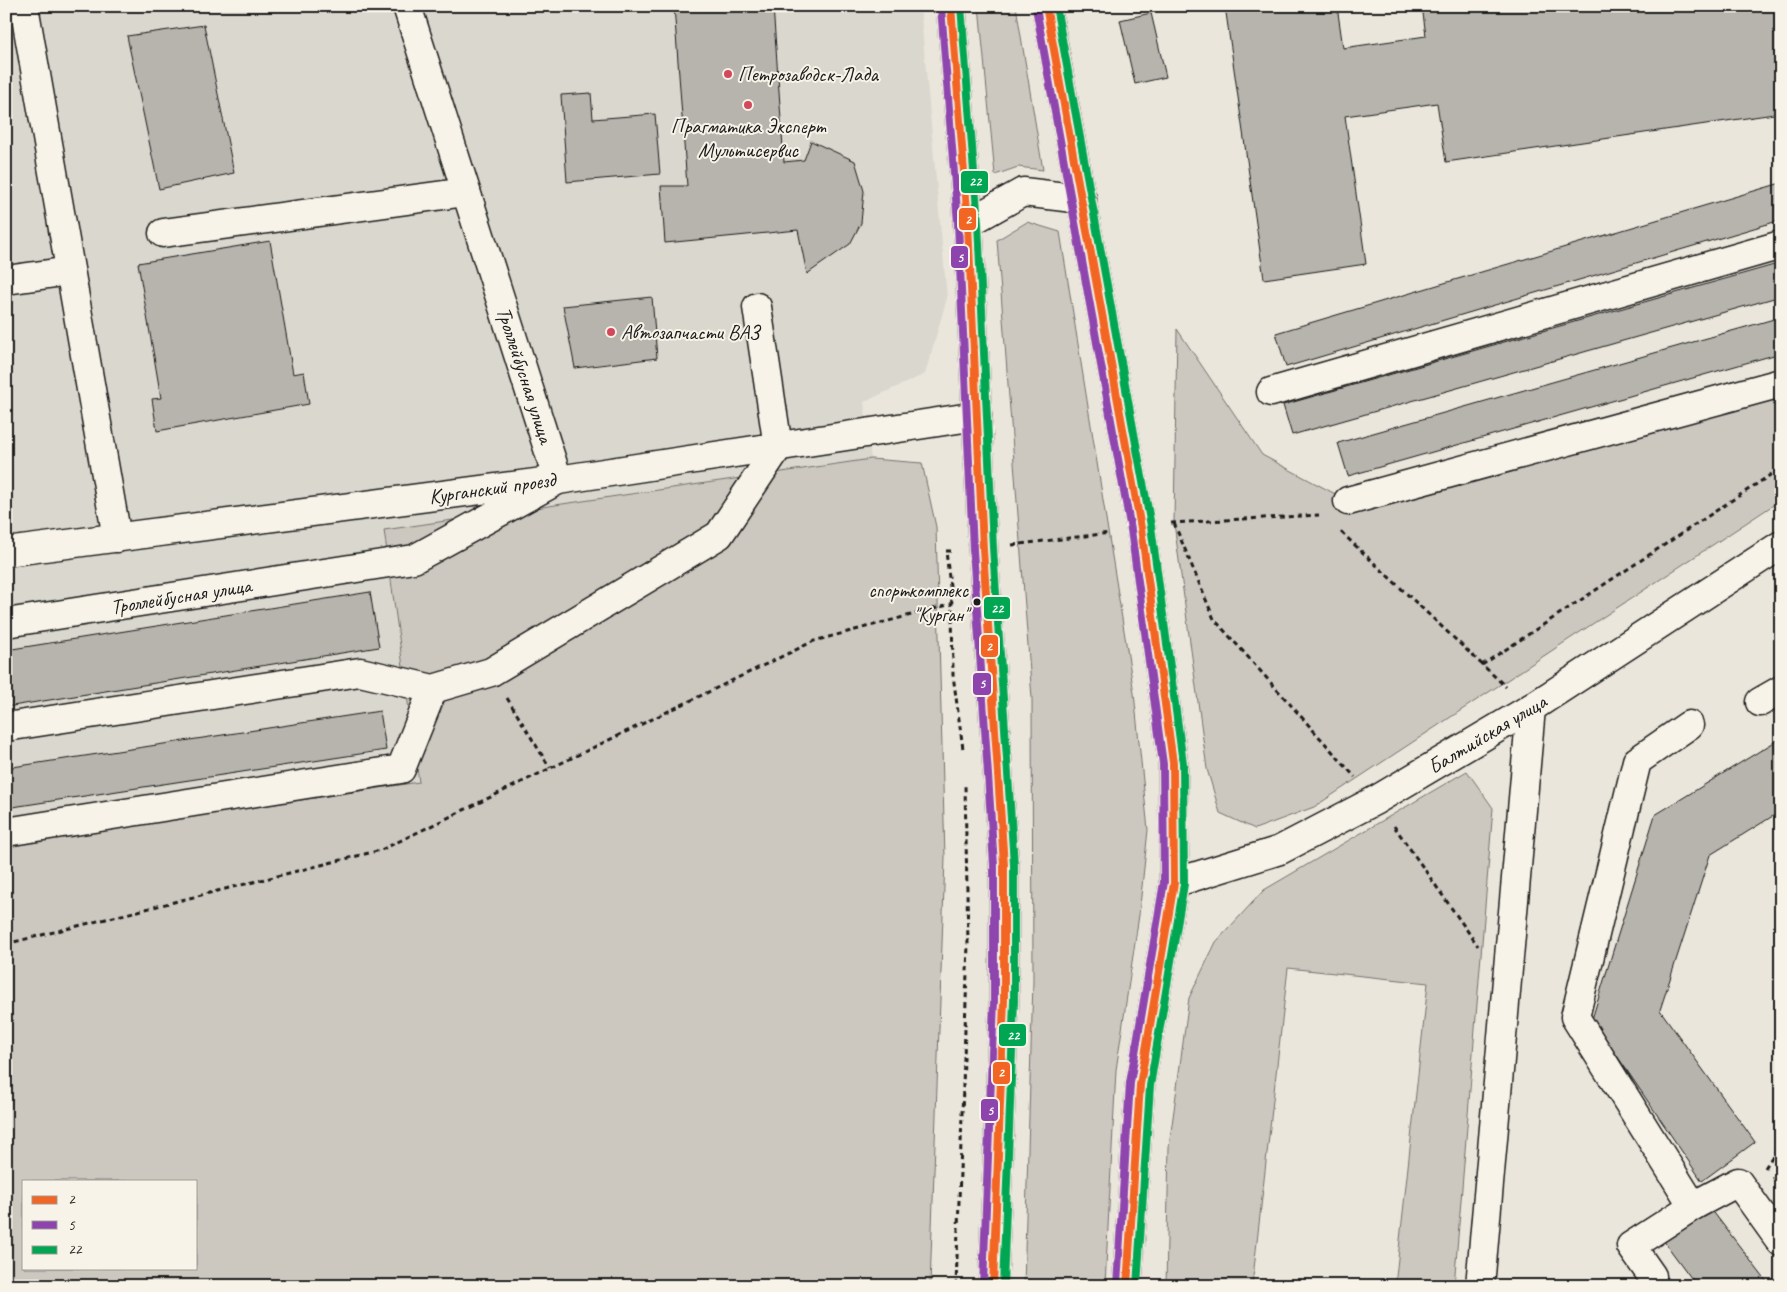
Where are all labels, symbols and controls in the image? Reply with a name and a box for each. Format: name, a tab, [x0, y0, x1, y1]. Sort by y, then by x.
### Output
place label: Петрозаводск-Лада	[738, 61, 880, 87]
marker: Петрозаводск-Лада	[722, 68, 734, 80]
marker: Прагматика Эксперт Мультисервис	[742, 99, 754, 111]
place label: Прагматика Эксперт Мультисервис	[671, 113, 827, 163]
line badge: 22	[960, 170, 989, 194]
text: 22	[969, 173, 983, 190]
line badge: 2	[958, 207, 977, 231]
text: 2	[965, 211, 973, 228]
line badge: 5	[950, 245, 969, 269]
text: 5	[957, 249, 965, 266]
street label: Троллейбусная улица	[491, 304, 560, 449]
place label: Автозапчасти ВАЗ	[621, 319, 762, 345]
marker: Автозапчасти ВАЗ	[605, 326, 617, 338]
street label: Курганский проезд	[427, 466, 559, 510]
street label: Троллейбусная улица	[109, 572, 255, 620]
place label: спорткомплекс "Курган"	[868, 578, 972, 627]
line badge: 22	[983, 596, 1011, 620]
marker: спорткомплекс "Курган"	[972, 597, 982, 607]
text: 22	[991, 600, 1005, 617]
line badge: 2	[980, 634, 999, 658]
text: 2	[986, 638, 994, 655]
line badge: 5	[972, 672, 992, 696]
text: 5	[979, 675, 987, 692]
street label: Балтийская улица	[1423, 688, 1552, 780]
line badge: 22	[998, 1023, 1027, 1047]
text: 22	[1007, 1027, 1021, 1044]
line badge: 2	[992, 1061, 1011, 1085]
text: 2	[998, 1064, 1006, 1081]
line badge: 5	[980, 1098, 999, 1122]
text: 5	[987, 1102, 995, 1119]
legend	[22, 1180, 198, 1270]
text: 2	[68, 1190, 76, 1209]
text: 5	[68, 1216, 76, 1235]
text: 22	[68, 1240, 83, 1259]

